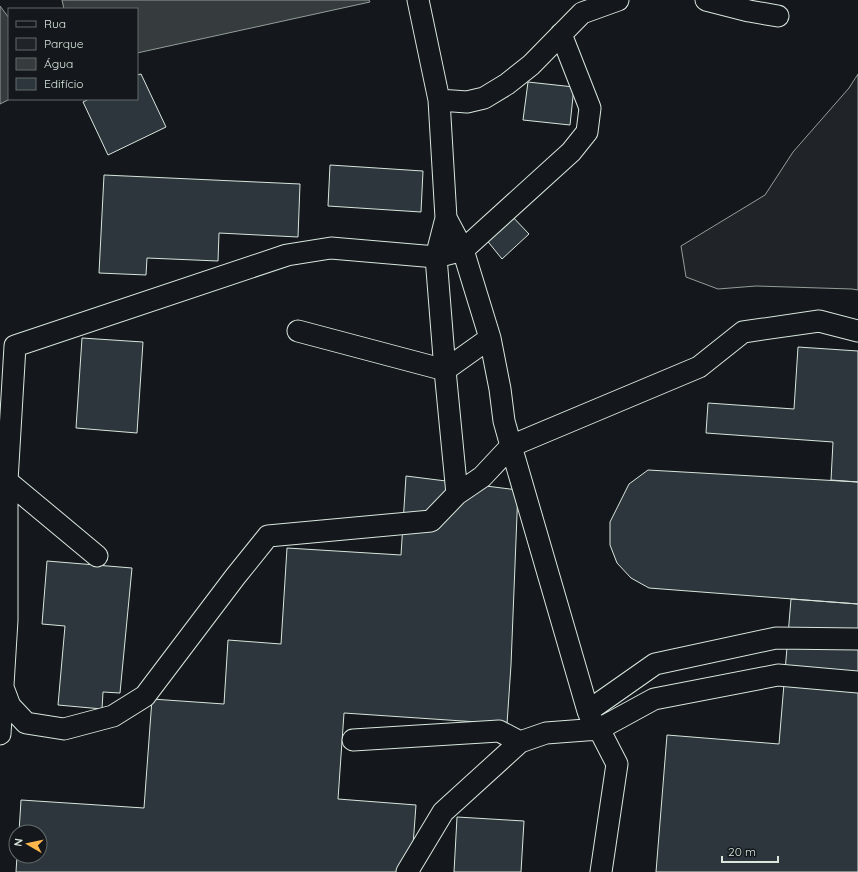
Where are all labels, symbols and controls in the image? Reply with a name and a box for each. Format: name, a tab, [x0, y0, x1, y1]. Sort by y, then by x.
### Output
legend	[8, 8, 138, 100]
text: Rua	[44, 16, 66, 31]
text: Parque	[44, 36, 84, 51]
text: Água	[44, 56, 73, 71]
text: Edifício	[44, 76, 84, 91]
north arrow	[8, 824, 48, 864]
text: N	[11, 837, 26, 848]
scale bar	[722, 838, 778, 864]
text: 20 m	[728, 844, 756, 859]

